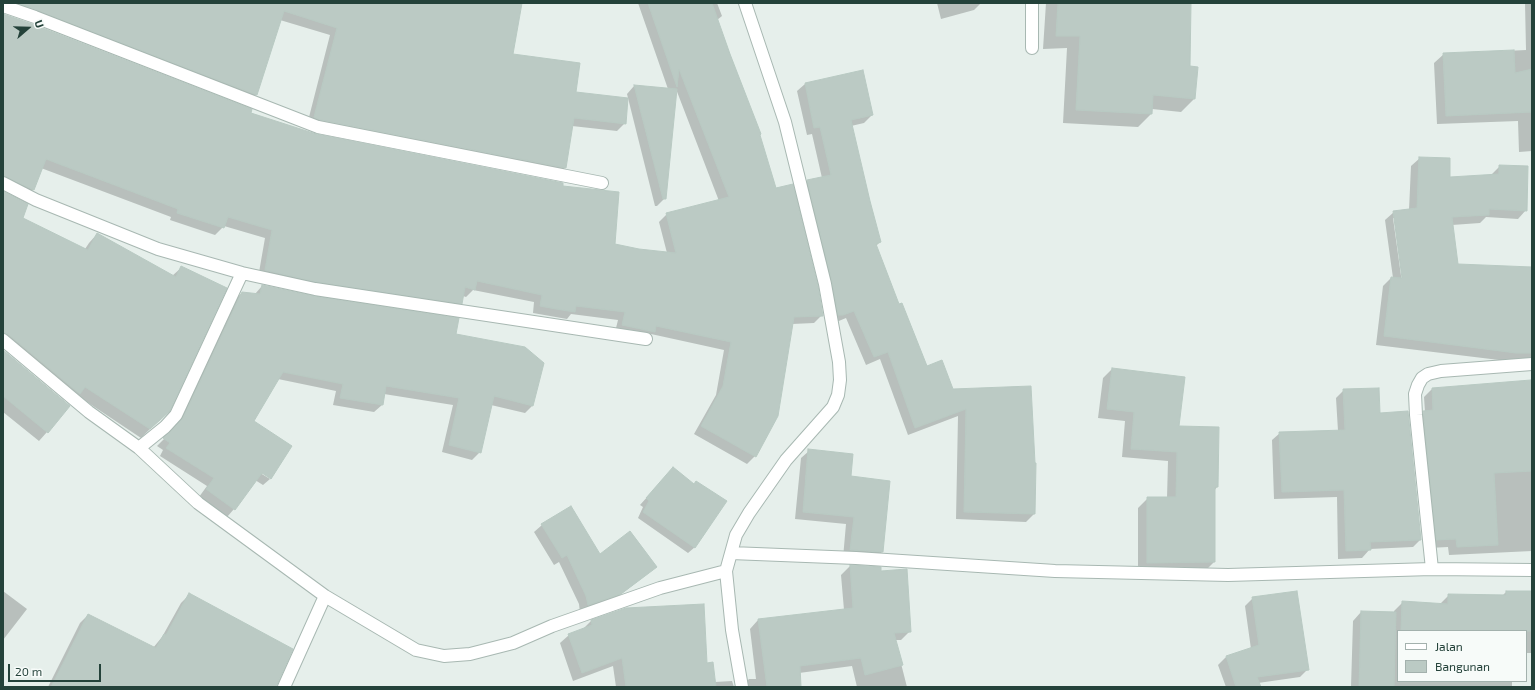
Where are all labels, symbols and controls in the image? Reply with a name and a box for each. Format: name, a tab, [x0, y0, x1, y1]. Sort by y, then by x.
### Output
north arrow	[8, 8, 48, 48]
text: U	[32, 18, 47, 29]
legend	[1397, 630, 1527, 682]
text: Jalan	[1435, 639, 1463, 653]
scale bar	[10, 656, 103, 682]
text: Bangunan	[1435, 659, 1490, 673]
text: 20 m	[15, 664, 42, 678]

